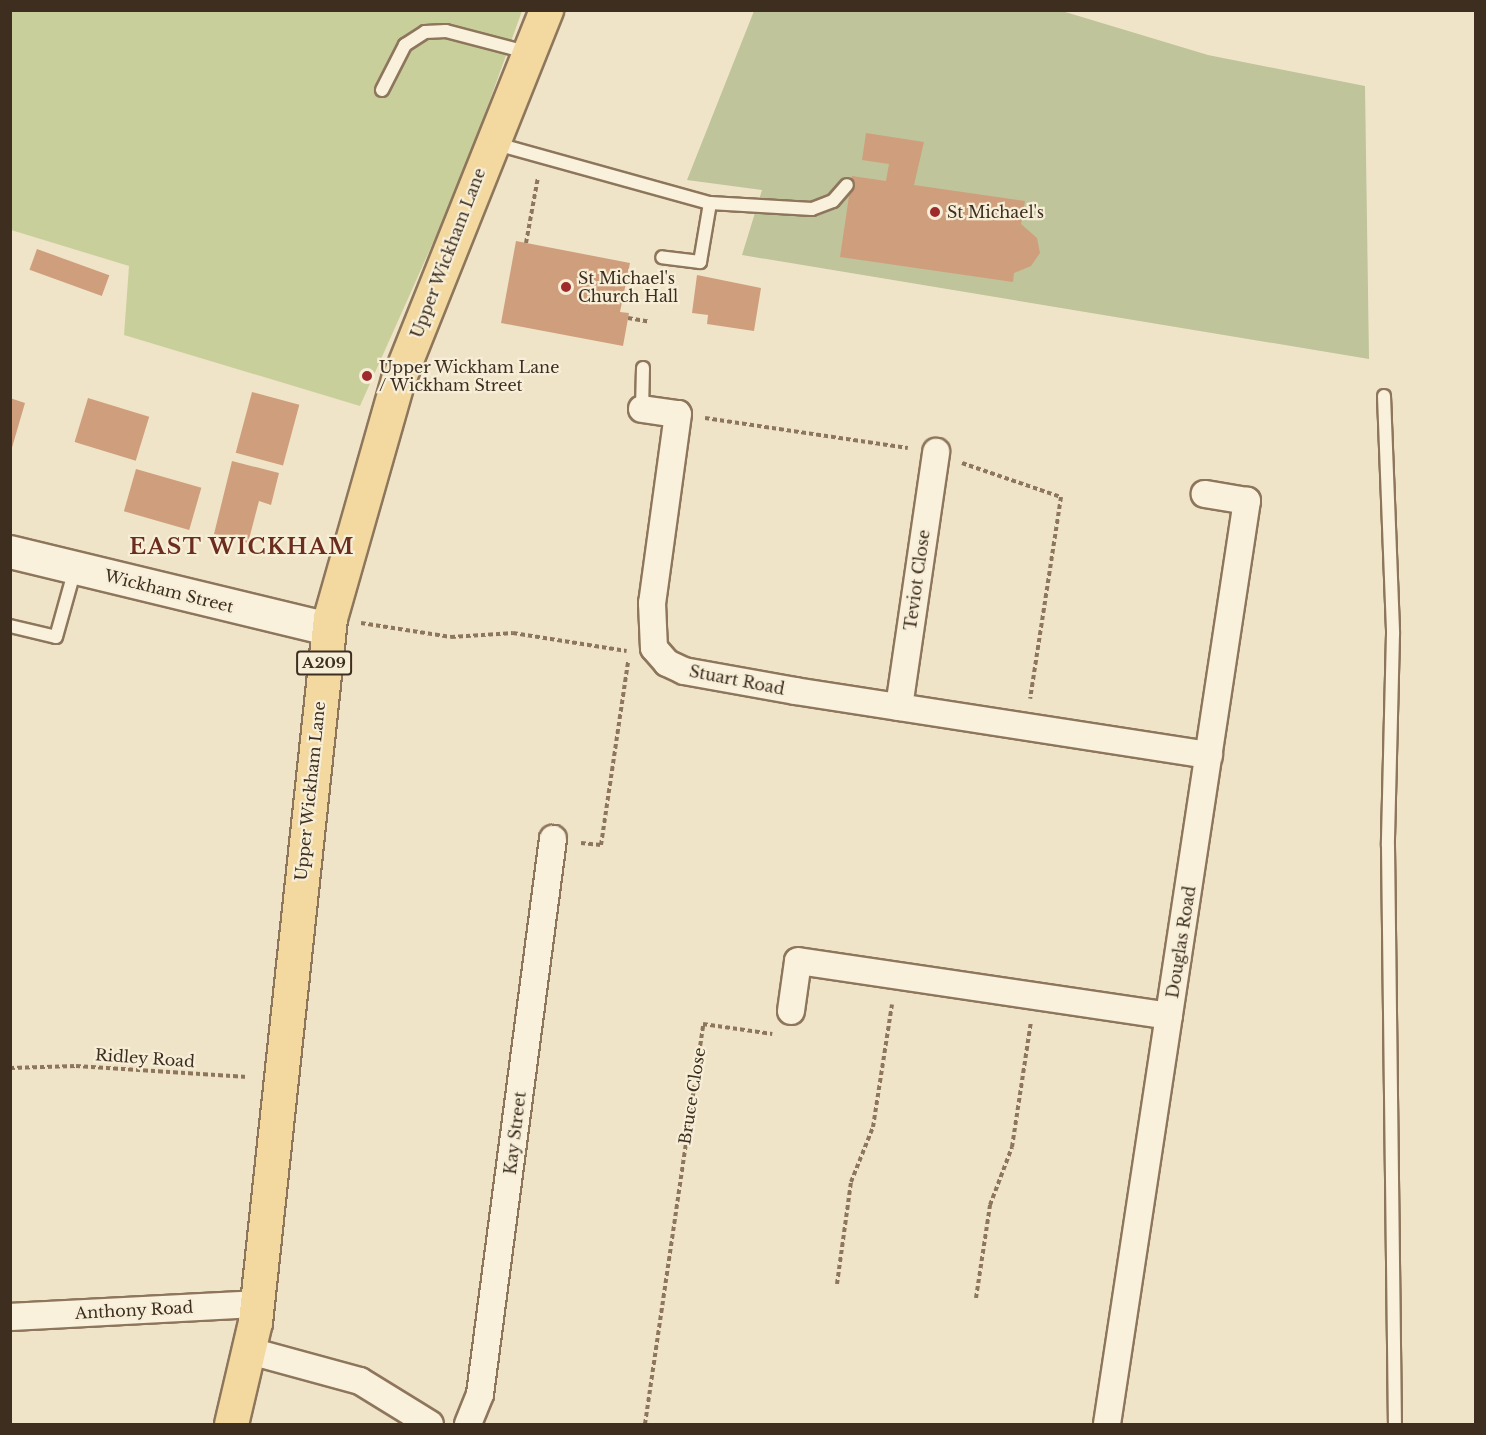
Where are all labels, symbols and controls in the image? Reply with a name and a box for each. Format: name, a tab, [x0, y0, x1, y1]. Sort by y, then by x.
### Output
street label: Upper Wickham Lane	[407, 165, 489, 341]
place label: St Michael's	[947, 202, 1044, 222]
marker: St Michael's	[928, 205, 942, 219]
place label: St Michael's Church Hall	[578, 268, 678, 306]
marker: St Michael's Church Hall	[559, 280, 573, 294]
place label: Upper Wickham Lane / Wickham Street	[379, 357, 560, 395]
marker: Upper Wickham Lane / Wickham Street	[360, 369, 374, 383]
street label: Teviot Close	[900, 528, 934, 632]
district label: EAST WICKHAM	[128, 534, 356, 560]
street label: Wickham Street	[102, 566, 236, 616]
road number: A209	[296, 651, 352, 675]
street label: Stuart Road	[688, 661, 786, 699]
street label: Upper Wickham Lane	[291, 700, 329, 882]
street label: Douglas Road	[1163, 884, 1199, 1000]
street label: Ridley Road	[94, 1045, 196, 1071]
street label: Bruce Close	[675, 1046, 709, 1146]
street label: Kay Street	[500, 1090, 530, 1176]
street label: Anthony Road	[74, 1297, 194, 1323]

